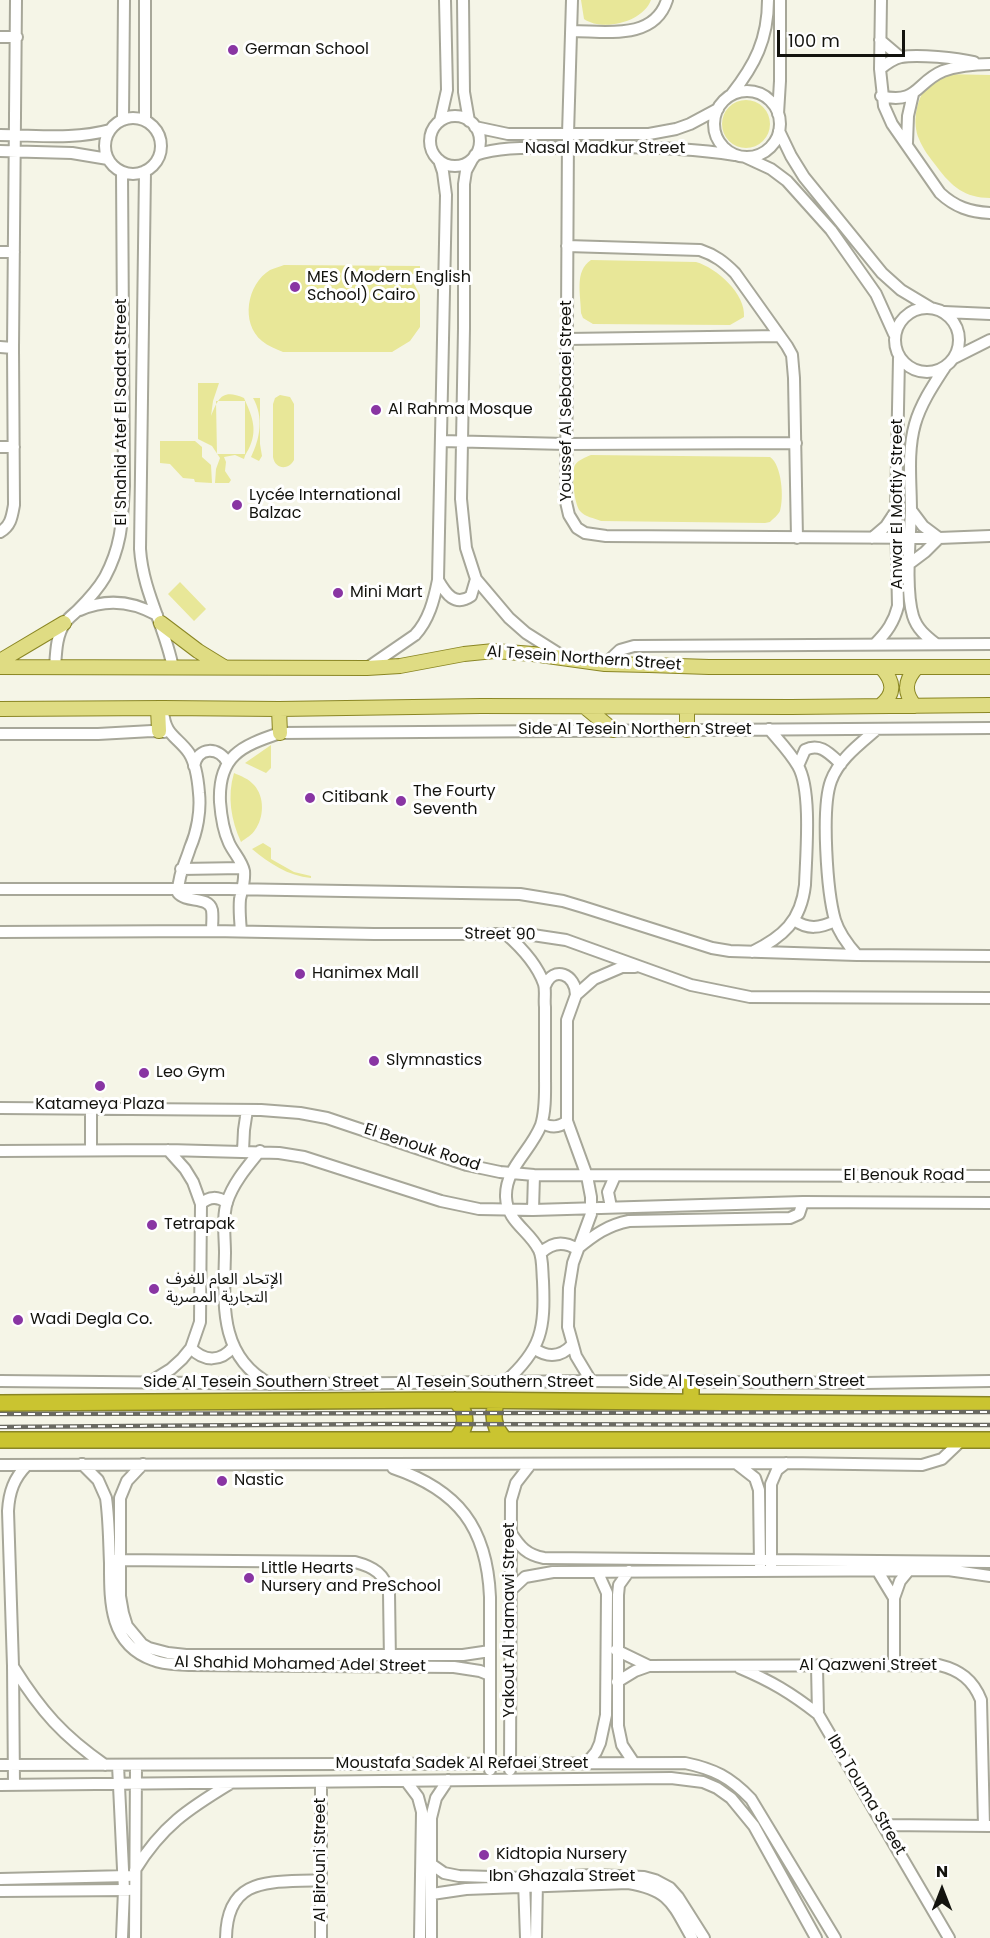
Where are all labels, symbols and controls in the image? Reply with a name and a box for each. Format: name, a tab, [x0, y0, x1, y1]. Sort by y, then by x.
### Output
scale bar	[780, 18, 908, 56]
text: 100 m	[788, 28, 840, 53]
place label: German School	[245, 40, 369, 60]
marker: German School	[226, 43, 240, 57]
street label: Nasal Madkur Street	[525, 139, 685, 159]
place label: MES (Modern English School) Cairo	[307, 268, 471, 306]
marker: MES (Modern English School) Cairo	[288, 280, 302, 294]
street label: El Shahid Atef El Sadat Street	[112, 298, 132, 526]
street label: Youssef Al Sebaaei Street	[557, 300, 577, 502]
place label: Al Rahma Mosque	[388, 400, 533, 420]
marker: Al Rahma Mosque	[369, 403, 383, 417]
street label: Anwar El Moftiy Street	[888, 419, 908, 589]
place label: Lycée International Balzac	[249, 486, 401, 524]
marker: Lycée International Balzac	[230, 498, 244, 512]
place label: Mini Mart	[350, 583, 423, 603]
marker: Mini Mart	[331, 586, 345, 600]
street label: Al Tesein Northern Street	[486, 643, 682, 675]
street label: Side Al Tesein Northern Street	[518, 720, 752, 740]
place label: The Fourty Seventh	[413, 782, 495, 820]
place label: Citibank	[322, 788, 388, 808]
marker: Citibank	[303, 791, 317, 805]
marker: The Fourty Seventh	[394, 794, 408, 808]
street label: Street 90	[464, 925, 536, 945]
place label: Hanimex Mall	[312, 964, 419, 984]
marker: Hanimex Mall	[293, 967, 307, 981]
place label: Slymnastics	[386, 1051, 482, 1071]
marker: Slymnastics	[367, 1054, 381, 1068]
place label: Leo Gym	[156, 1063, 225, 1083]
marker: Leo Gym	[137, 1066, 151, 1080]
marker: Katameya Plaza	[93, 1079, 107, 1093]
place label: Katameya Plaza	[35, 1095, 165, 1115]
street label: El Benouk Road	[362, 1120, 482, 1176]
street label: El Benouk Road	[844, 1166, 964, 1186]
place label: Tetrapak	[164, 1215, 235, 1235]
marker: Tetrapak	[145, 1218, 159, 1232]
place label: الإتحاد العام للغرف التجارية المصرية	[166, 1270, 283, 1308]
marker: الإتحاد العام للغرف التجارية المصرية	[147, 1282, 161, 1296]
place label: Wadi Degla Co.	[30, 1310, 152, 1330]
marker: Wadi Degla Co.	[11, 1313, 25, 1327]
street label: Side Al Tesein Southern Street	[629, 1372, 865, 1392]
street label: Side Al Tesein Southern Street	[143, 1373, 379, 1393]
street label: Al Tesein Southern Street	[396, 1373, 594, 1393]
place label: Nastic	[234, 1471, 284, 1491]
marker: Nastic	[215, 1474, 229, 1488]
street label: Yakout Al Hamawi Street	[500, 1522, 520, 1718]
place label: Little Hearts Nursery and PreSchool	[261, 1559, 441, 1597]
marker: Little Hearts Nursery and PreSchool	[242, 1571, 256, 1585]
street label: Al Shahid Mohamed Adel Street	[174, 1653, 426, 1677]
street label: Al Qazweni Street	[799, 1656, 937, 1676]
street label: Ibn Touma Street	[823, 1731, 909, 1859]
street label: Moustafa Sadek Al Refaei Street	[336, 1754, 588, 1774]
street label: Al Birouni Street	[311, 1798, 331, 1922]
place label: Kidtopia Nursery	[496, 1845, 627, 1865]
marker: Kidtopia Nursery	[477, 1848, 491, 1862]
north arrow	[912, 1860, 972, 1920]
text: N	[936, 1860, 948, 1883]
street label: Ibn Ghazala Street	[489, 1867, 635, 1887]

